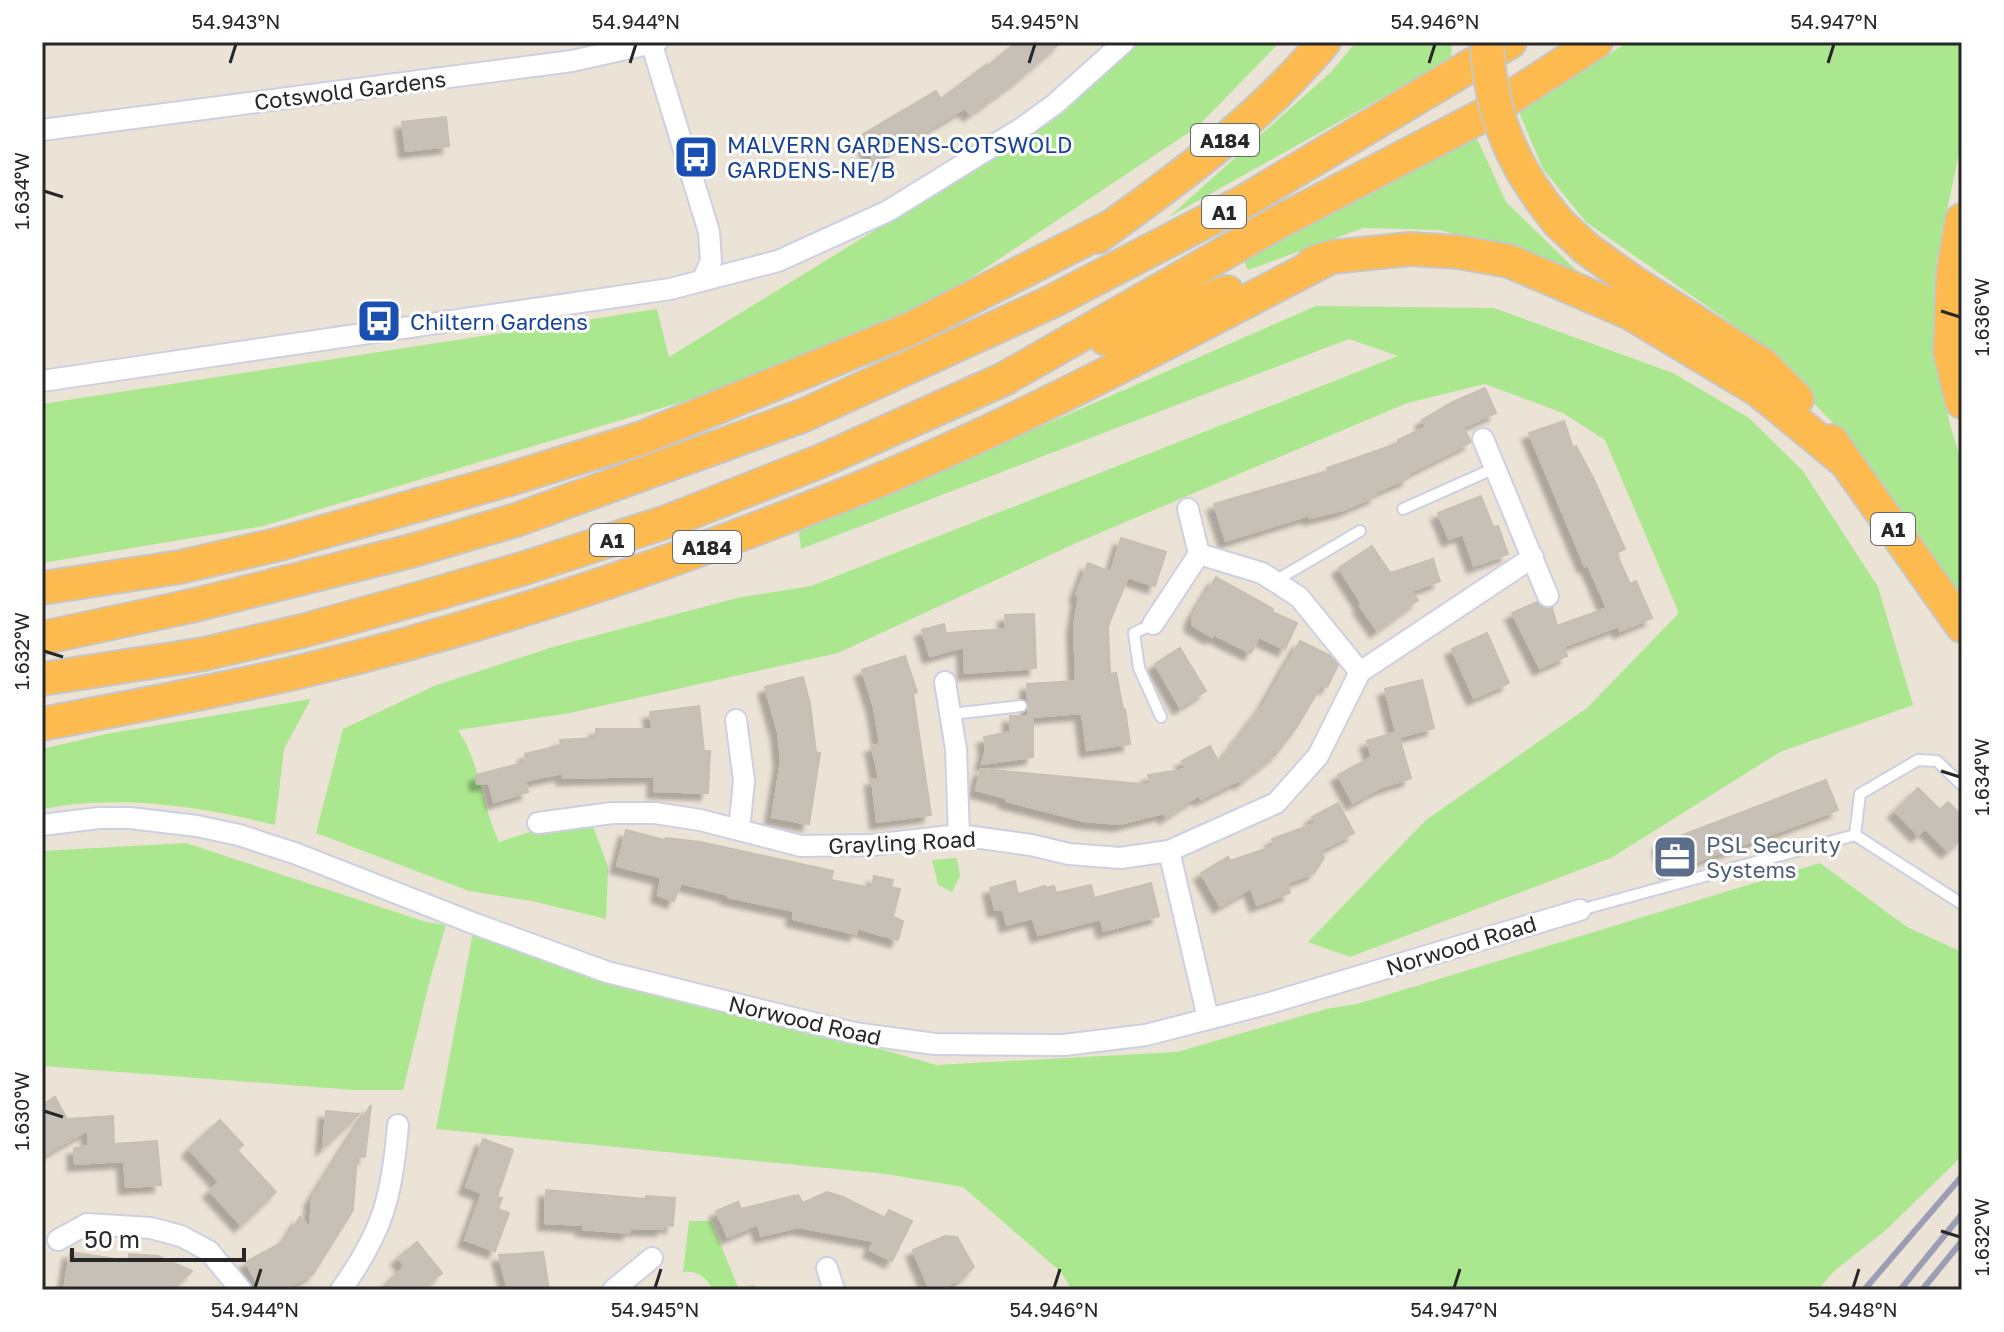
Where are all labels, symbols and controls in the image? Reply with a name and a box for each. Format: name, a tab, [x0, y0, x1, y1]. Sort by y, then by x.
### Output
text: 54.943°N	[192, 9, 280, 33]
text: 54.944°N	[592, 9, 680, 33]
text: 54.945°N	[991, 9, 1079, 33]
text: 54.946°N	[1390, 9, 1480, 33]
text: 54.947°N	[1790, 9, 1878, 33]
street label: Cotswold Gardens	[253, 65, 447, 115]
road number: A184	[1191, 124, 1259, 156]
place label: MALVERN GARDENS-COTSWOLD GARDENS-NE/B	[727, 131, 1072, 183]
bus stop icon: MALVERN GARDENS-COTSWOLD GARDENS-NE/B	[672, 133, 720, 181]
text: 1.634°W	[9, 152, 33, 230]
road number: A1	[1202, 196, 1246, 228]
text: 1.636°W	[1969, 278, 1993, 356]
bus stop icon: Chiltern Gardens	[355, 297, 403, 345]
place label: Chiltern Gardens	[410, 308, 588, 335]
road number: A1	[1871, 513, 1915, 545]
road number: A1	[590, 524, 634, 556]
road number: A184	[673, 531, 741, 563]
text: 1.632°W	[9, 612, 33, 690]
text: 1.634°W	[1969, 738, 1993, 816]
street label: Grayling Road	[828, 825, 976, 859]
place label: PSL Security Systems	[1706, 831, 1841, 883]
office icon: PSL Security Systems	[1651, 833, 1699, 881]
street label: Norwood Road	[1383, 909, 1539, 981]
street label: Norwood Road	[726, 989, 884, 1051]
text: 1.630°W	[9, 1072, 33, 1150]
text: 1.632°W	[1969, 1198, 1993, 1276]
scale bar	[72, 1212, 244, 1262]
text: 50 m	[84, 1224, 140, 1253]
text: 54.944°N	[211, 1297, 299, 1321]
text: 54.945°N	[611, 1297, 699, 1321]
text: 54.946°N	[1009, 1297, 1099, 1321]
text: 54.947°N	[1410, 1297, 1498, 1321]
text: 54.948°N	[1808, 1297, 1898, 1321]

